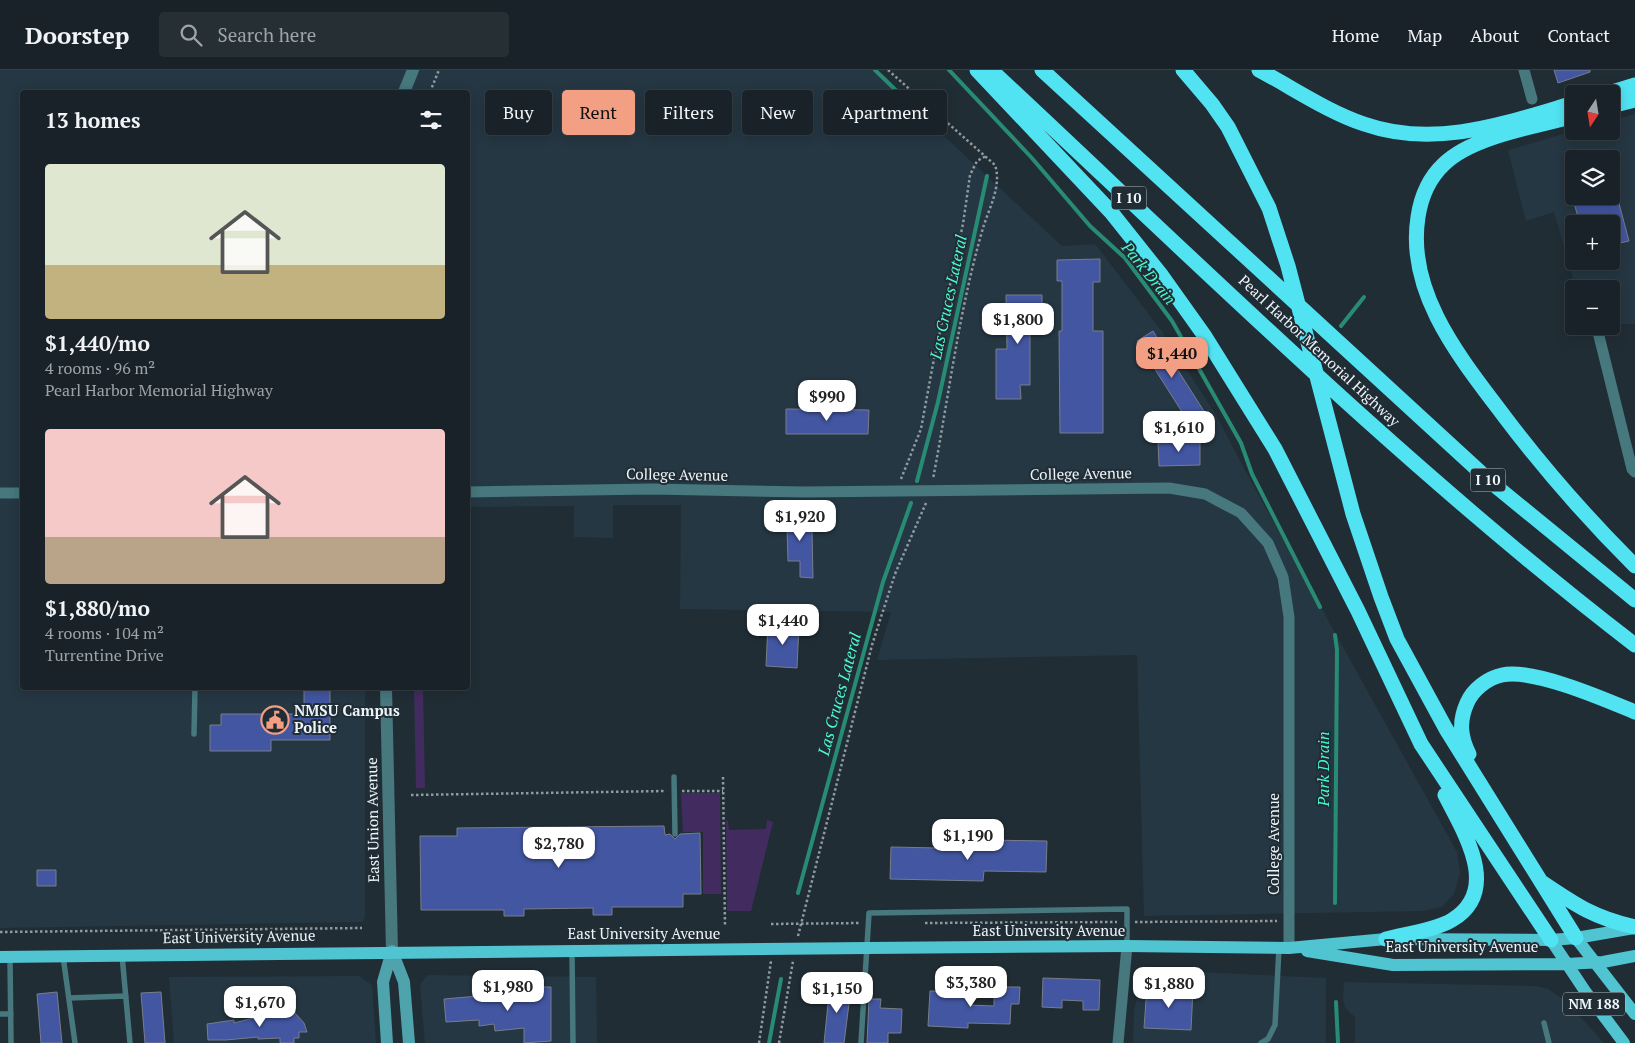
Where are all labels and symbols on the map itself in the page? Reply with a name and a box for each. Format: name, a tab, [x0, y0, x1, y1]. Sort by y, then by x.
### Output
north arrow	[1565, 85, 1620, 140]
road number: I 10	[1112, 186, 1146, 210]
water label: Las Cruces Lateral	[924, 232, 972, 362]
water label: Park Drain	[1116, 236, 1181, 309]
street label: Pearl Harbor Memorial Highway	[1235, 270, 1405, 431]
pin: $1,800	[977, 302, 1059, 345]
pin: $1,440	[1131, 336, 1213, 379]
pin: $990	[797, 380, 857, 422]
pin: $1,610	[1138, 410, 1220, 453]
street label: College Avenue	[1030, 462, 1132, 484]
street label: College Avenue	[626, 463, 728, 485]
road number: I 10	[1470, 468, 1506, 492]
pin: $1,920	[759, 500, 841, 542]
pin: $1,440	[742, 604, 824, 646]
water label: Las Cruces Lateral	[812, 630, 866, 759]
place label: NMSU Campus Police	[294, 700, 400, 737]
public building icon: NMSU Campus Police	[260, 705, 290, 735]
water label: Park Drain	[1312, 732, 1334, 807]
street label: East Union Avenue	[361, 757, 383, 883]
street label: College Avenue	[1263, 793, 1283, 895]
pin: $1,190	[927, 818, 1009, 861]
pin: $2,780	[518, 826, 600, 869]
street label: East University Avenue	[973, 920, 1125, 940]
street label: East University Avenue	[568, 923, 720, 943]
street label: East University Avenue	[162, 925, 316, 947]
street label: East University Avenue	[1386, 936, 1538, 956]
pin: $3,380	[930, 966, 1012, 1008]
pin: $1,880	[1128, 966, 1210, 1009]
pin: $1,980	[467, 970, 549, 1012]
pin: $1,150	[796, 972, 878, 1014]
pin: $1,670	[219, 986, 301, 1028]
road number: NM 188	[1563, 992, 1625, 1016]

